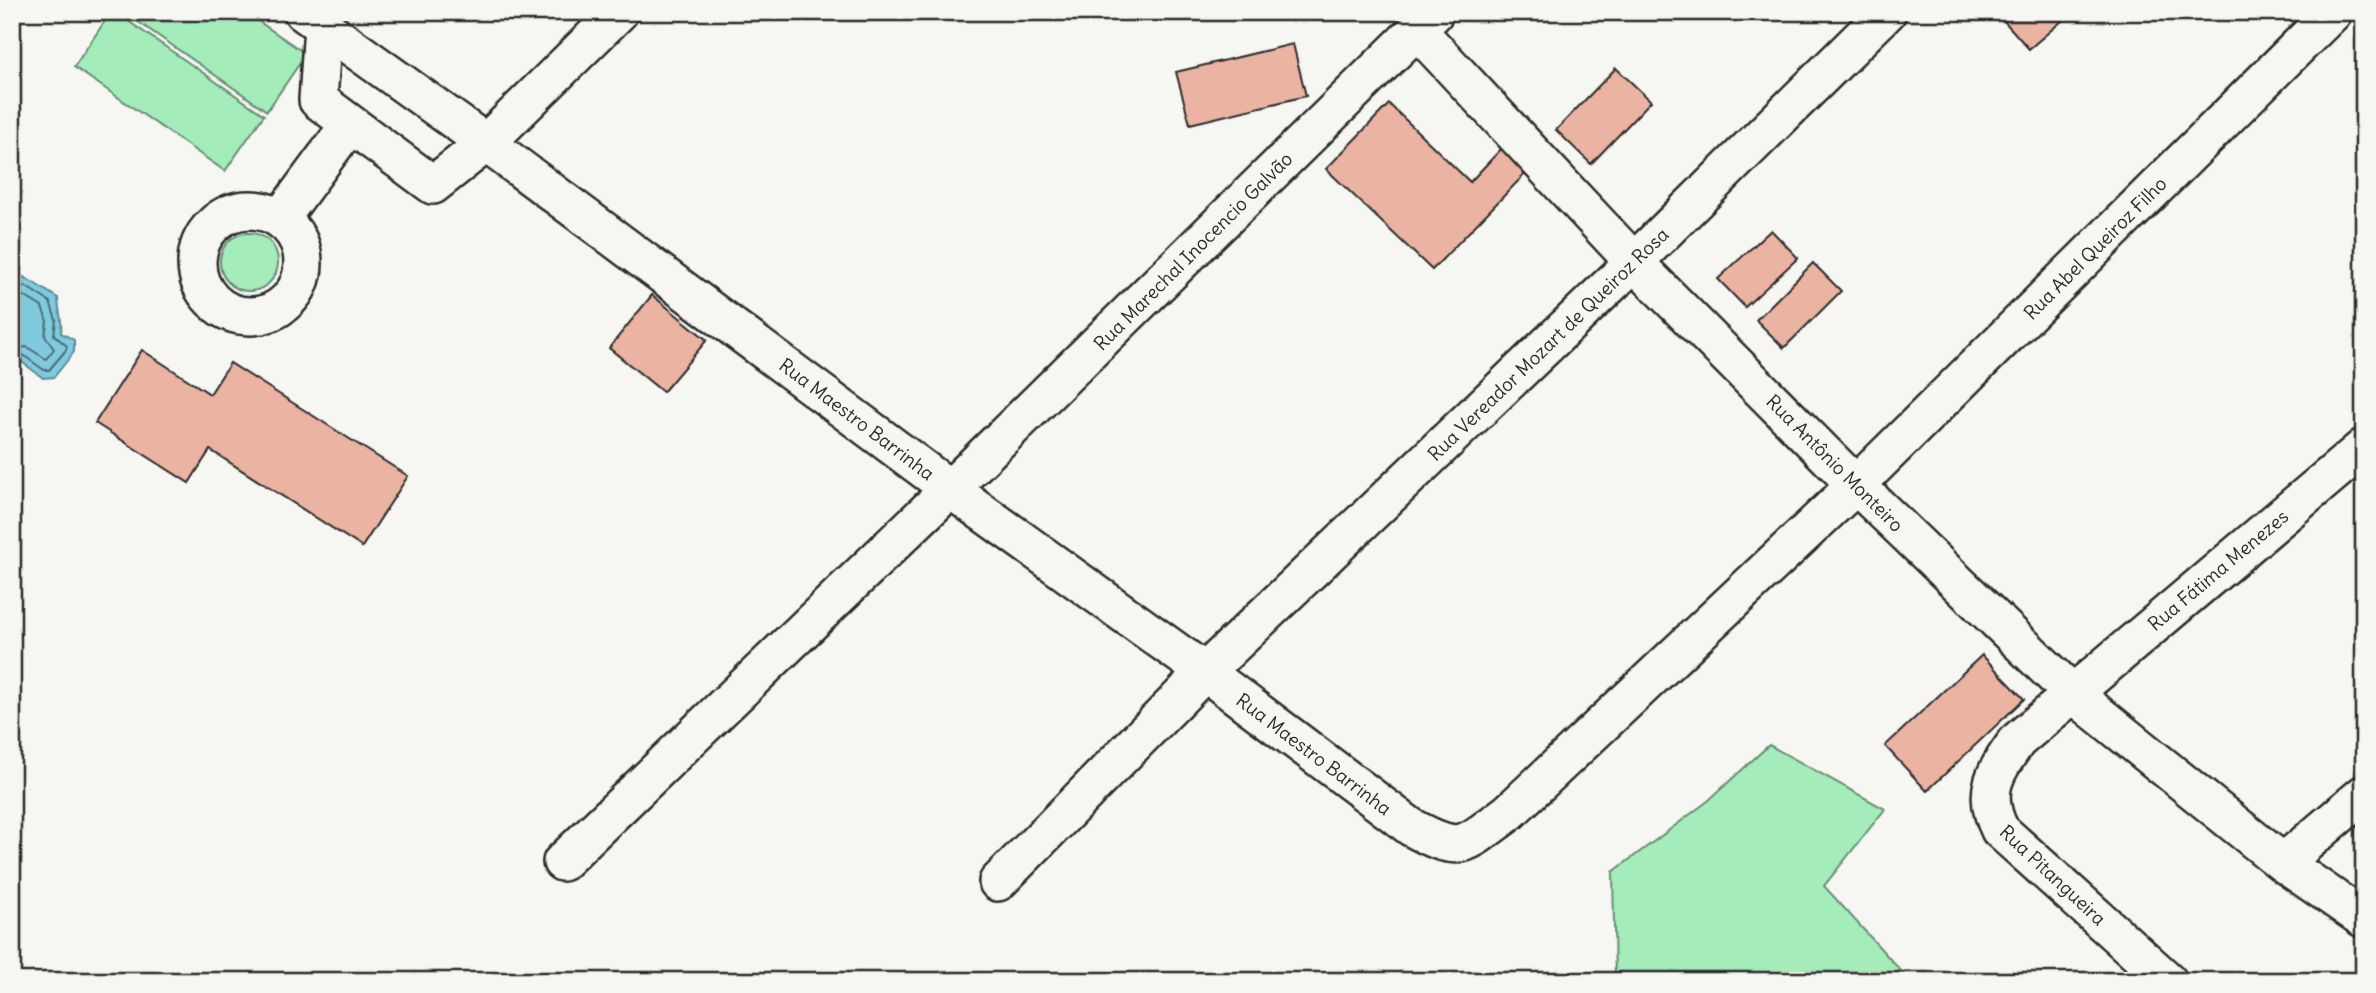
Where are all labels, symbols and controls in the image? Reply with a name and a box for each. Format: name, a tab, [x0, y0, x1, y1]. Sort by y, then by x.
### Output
street label: Rua Marechal Inocencio Galvão	[1089, 147, 1297, 355]
street label: Rua Abel Queiroz Filho	[2018, 171, 2172, 325]
street label: Rua Vereador Mozart de Queiroz Rosa	[1422, 222, 1674, 466]
street label: Rua Maestro Barrinha	[775, 353, 940, 485]
street label: Rua Antônio Monteiro	[1761, 389, 1909, 537]
street label: Rua Fátima Menezes	[2143, 504, 2293, 636]
street label: Rua Maestro Barrinha	[1232, 688, 1397, 820]
street label: Rua Pitangueira	[1995, 820, 2111, 931]

